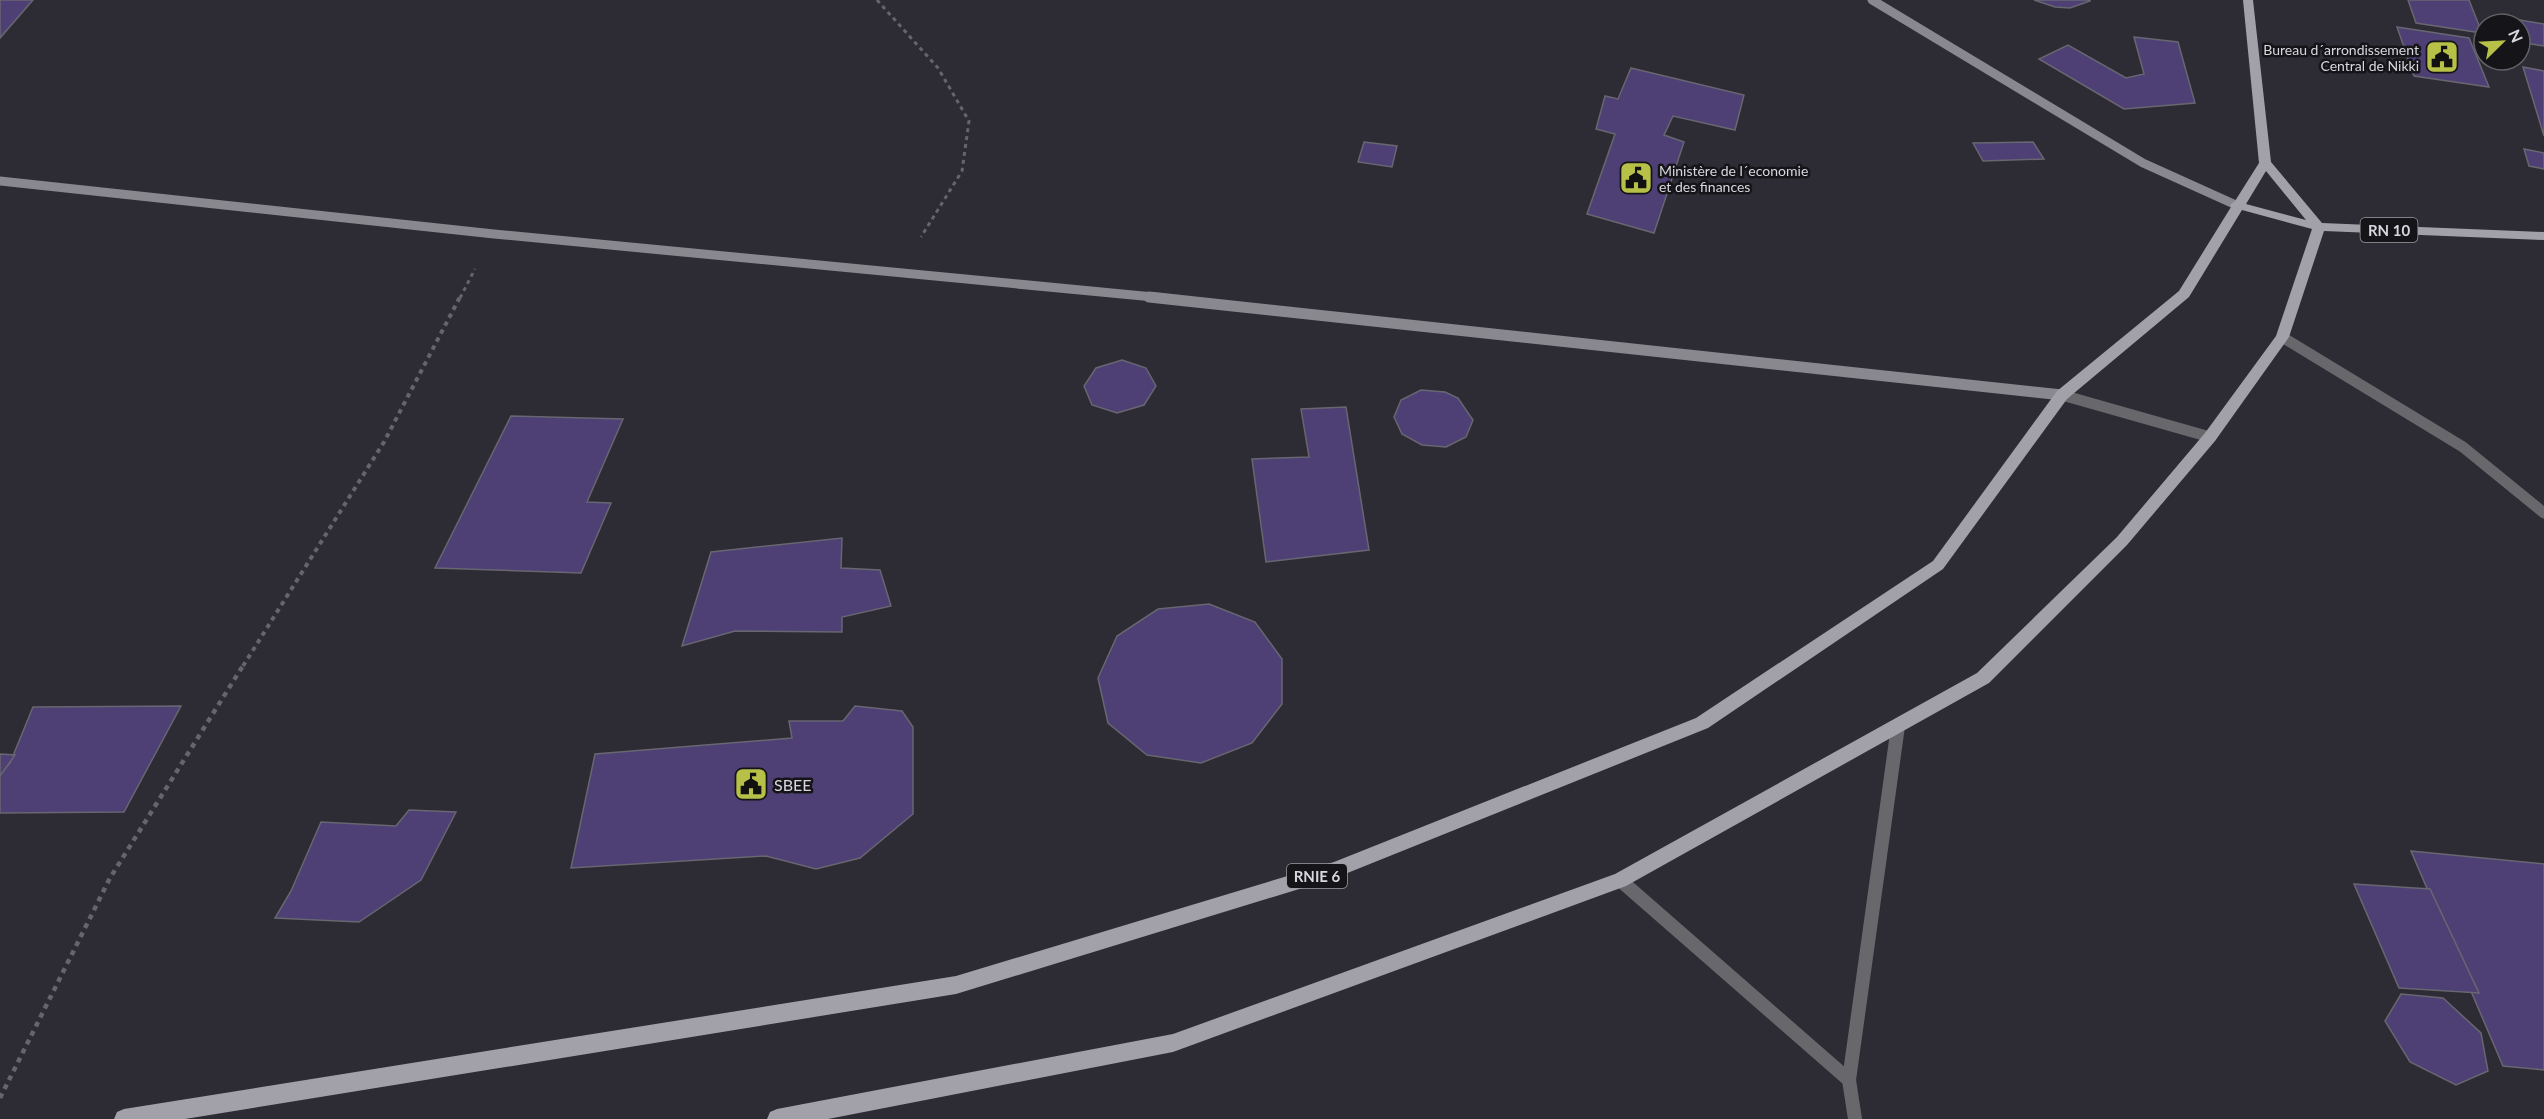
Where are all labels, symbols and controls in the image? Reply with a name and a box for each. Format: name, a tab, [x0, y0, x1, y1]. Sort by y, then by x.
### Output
north arrow	[2472, 12, 2532, 72]
text: N	[2505, 26, 2527, 45]
public building icon: Bureau d´arrondissement Central de Nikki	[2424, 39, 2460, 75]
place label: Bureau d´arrondissement Central de Nikki	[2263, 41, 2419, 74]
public building icon: Ministère de l´economie et des finances	[1618, 160, 1654, 196]
place label: Ministère de l´economie et des finances	[1659, 162, 1808, 195]
road number: RN 10	[2360, 218, 2418, 242]
public building icon: SBEE	[733, 766, 769, 802]
place label: SBEE	[774, 775, 812, 794]
road number: RNIE 6	[1287, 864, 1347, 888]

